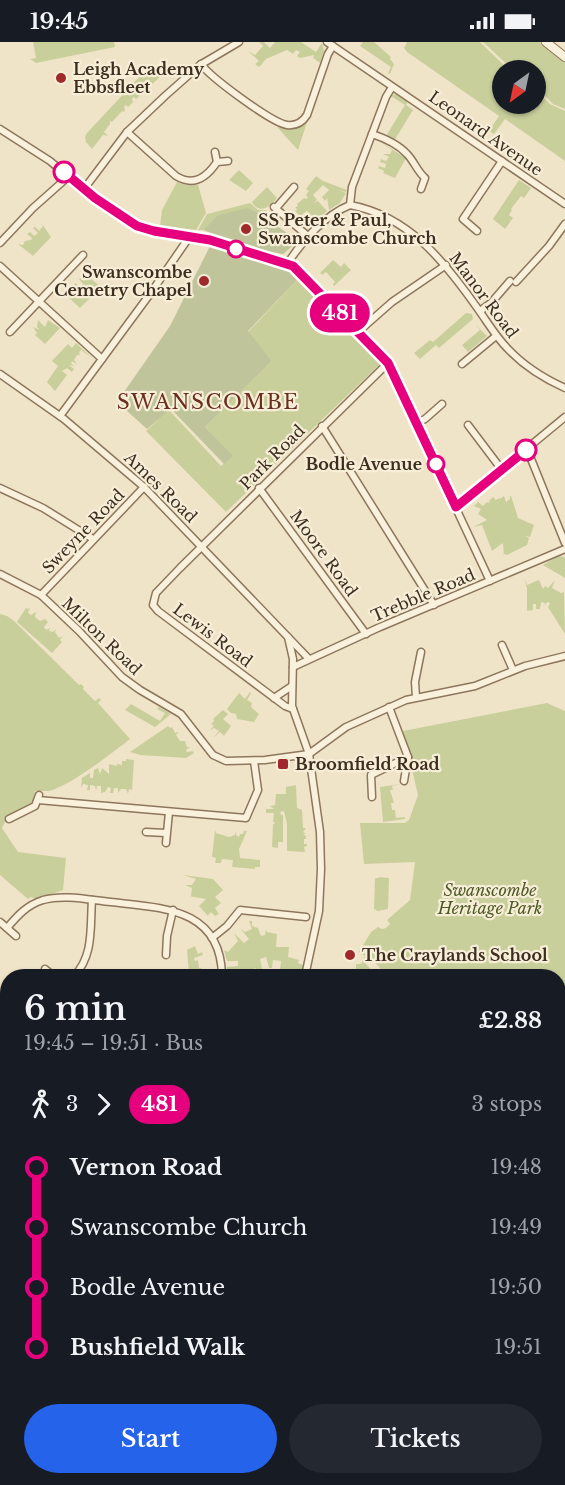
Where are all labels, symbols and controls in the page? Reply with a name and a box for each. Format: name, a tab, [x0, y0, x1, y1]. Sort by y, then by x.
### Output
text: 19:45	[30, 8, 88, 35]
place label: Leigh Academy Ebbsfleet	[73, 59, 205, 97]
north arrow	[492, 60, 546, 114]
map controls	[492, 60, 546, 114]
marker: Leigh Academy Ebbsfleet	[54, 71, 68, 85]
street label: Leonard Avenue	[425, 86, 547, 180]
unlabelled marker	[53, 161, 75, 183]
place label: SS Peter & Paul, Swanscombe Church	[258, 210, 437, 248]
marker: SS Peter & Paul, Swanscombe Church	[239, 222, 253, 236]
unlabelled marker	[227, 240, 245, 258]
street label: Manor Road	[445, 248, 523, 342]
place label: Swanscombe Cemetry Chapel	[54, 262, 192, 300]
marker: Swanscombe Cemetry Chapel	[197, 274, 211, 288]
line badge: 481	[306, 294, 374, 332]
text: 481	[322, 300, 358, 326]
district label: SWANSCOMBE	[117, 390, 299, 414]
street label: Park Road	[235, 420, 309, 494]
unlabelled marker	[515, 439, 537, 461]
street label: Ames Road	[120, 447, 202, 527]
place label: Bodle Avenue	[306, 454, 422, 474]
marker: Bodle Avenue	[427, 455, 445, 473]
street label: Sweyne Road	[38, 484, 129, 577]
street label: Moore Road	[286, 506, 362, 600]
street label: Trebble Road	[368, 564, 478, 626]
street label: Milton Road	[58, 593, 146, 679]
street label: Lewis Road	[169, 599, 257, 671]
place label: Broomfield Road	[295, 754, 440, 774]
marker: Broomfield Road	[276, 757, 290, 771]
park label: Swanscombe Heritage Park	[437, 880, 542, 918]
place label: The Craylands School	[362, 945, 548, 965]
marker: The Craylands School	[343, 948, 357, 962]
text: 6 min	[24, 988, 126, 1029]
text: £2.88	[478, 1007, 542, 1034]
text: 19:45 – 19:51 · Bus	[24, 1031, 203, 1055]
icon: walk	[24, 1088, 57, 1121]
icon: forward	[87, 1088, 120, 1121]
text: 481	[141, 1091, 178, 1117]
text: 3	[66, 1092, 78, 1116]
text: 3 stops	[472, 1092, 542, 1116]
text: Vernon Road	[70, 1154, 222, 1181]
text: 19:48	[491, 1155, 542, 1179]
text: Swanscombe Church	[70, 1214, 307, 1241]
text: 19:49	[490, 1215, 542, 1239]
text: Bodle Avenue	[70, 1274, 225, 1301]
text: 19:50	[489, 1275, 542, 1299]
text: Bushfield Walk	[70, 1334, 245, 1361]
text: 19:51	[494, 1335, 542, 1359]
button: Start	[24, 1404, 277, 1473]
button: Tickets	[289, 1404, 542, 1473]

